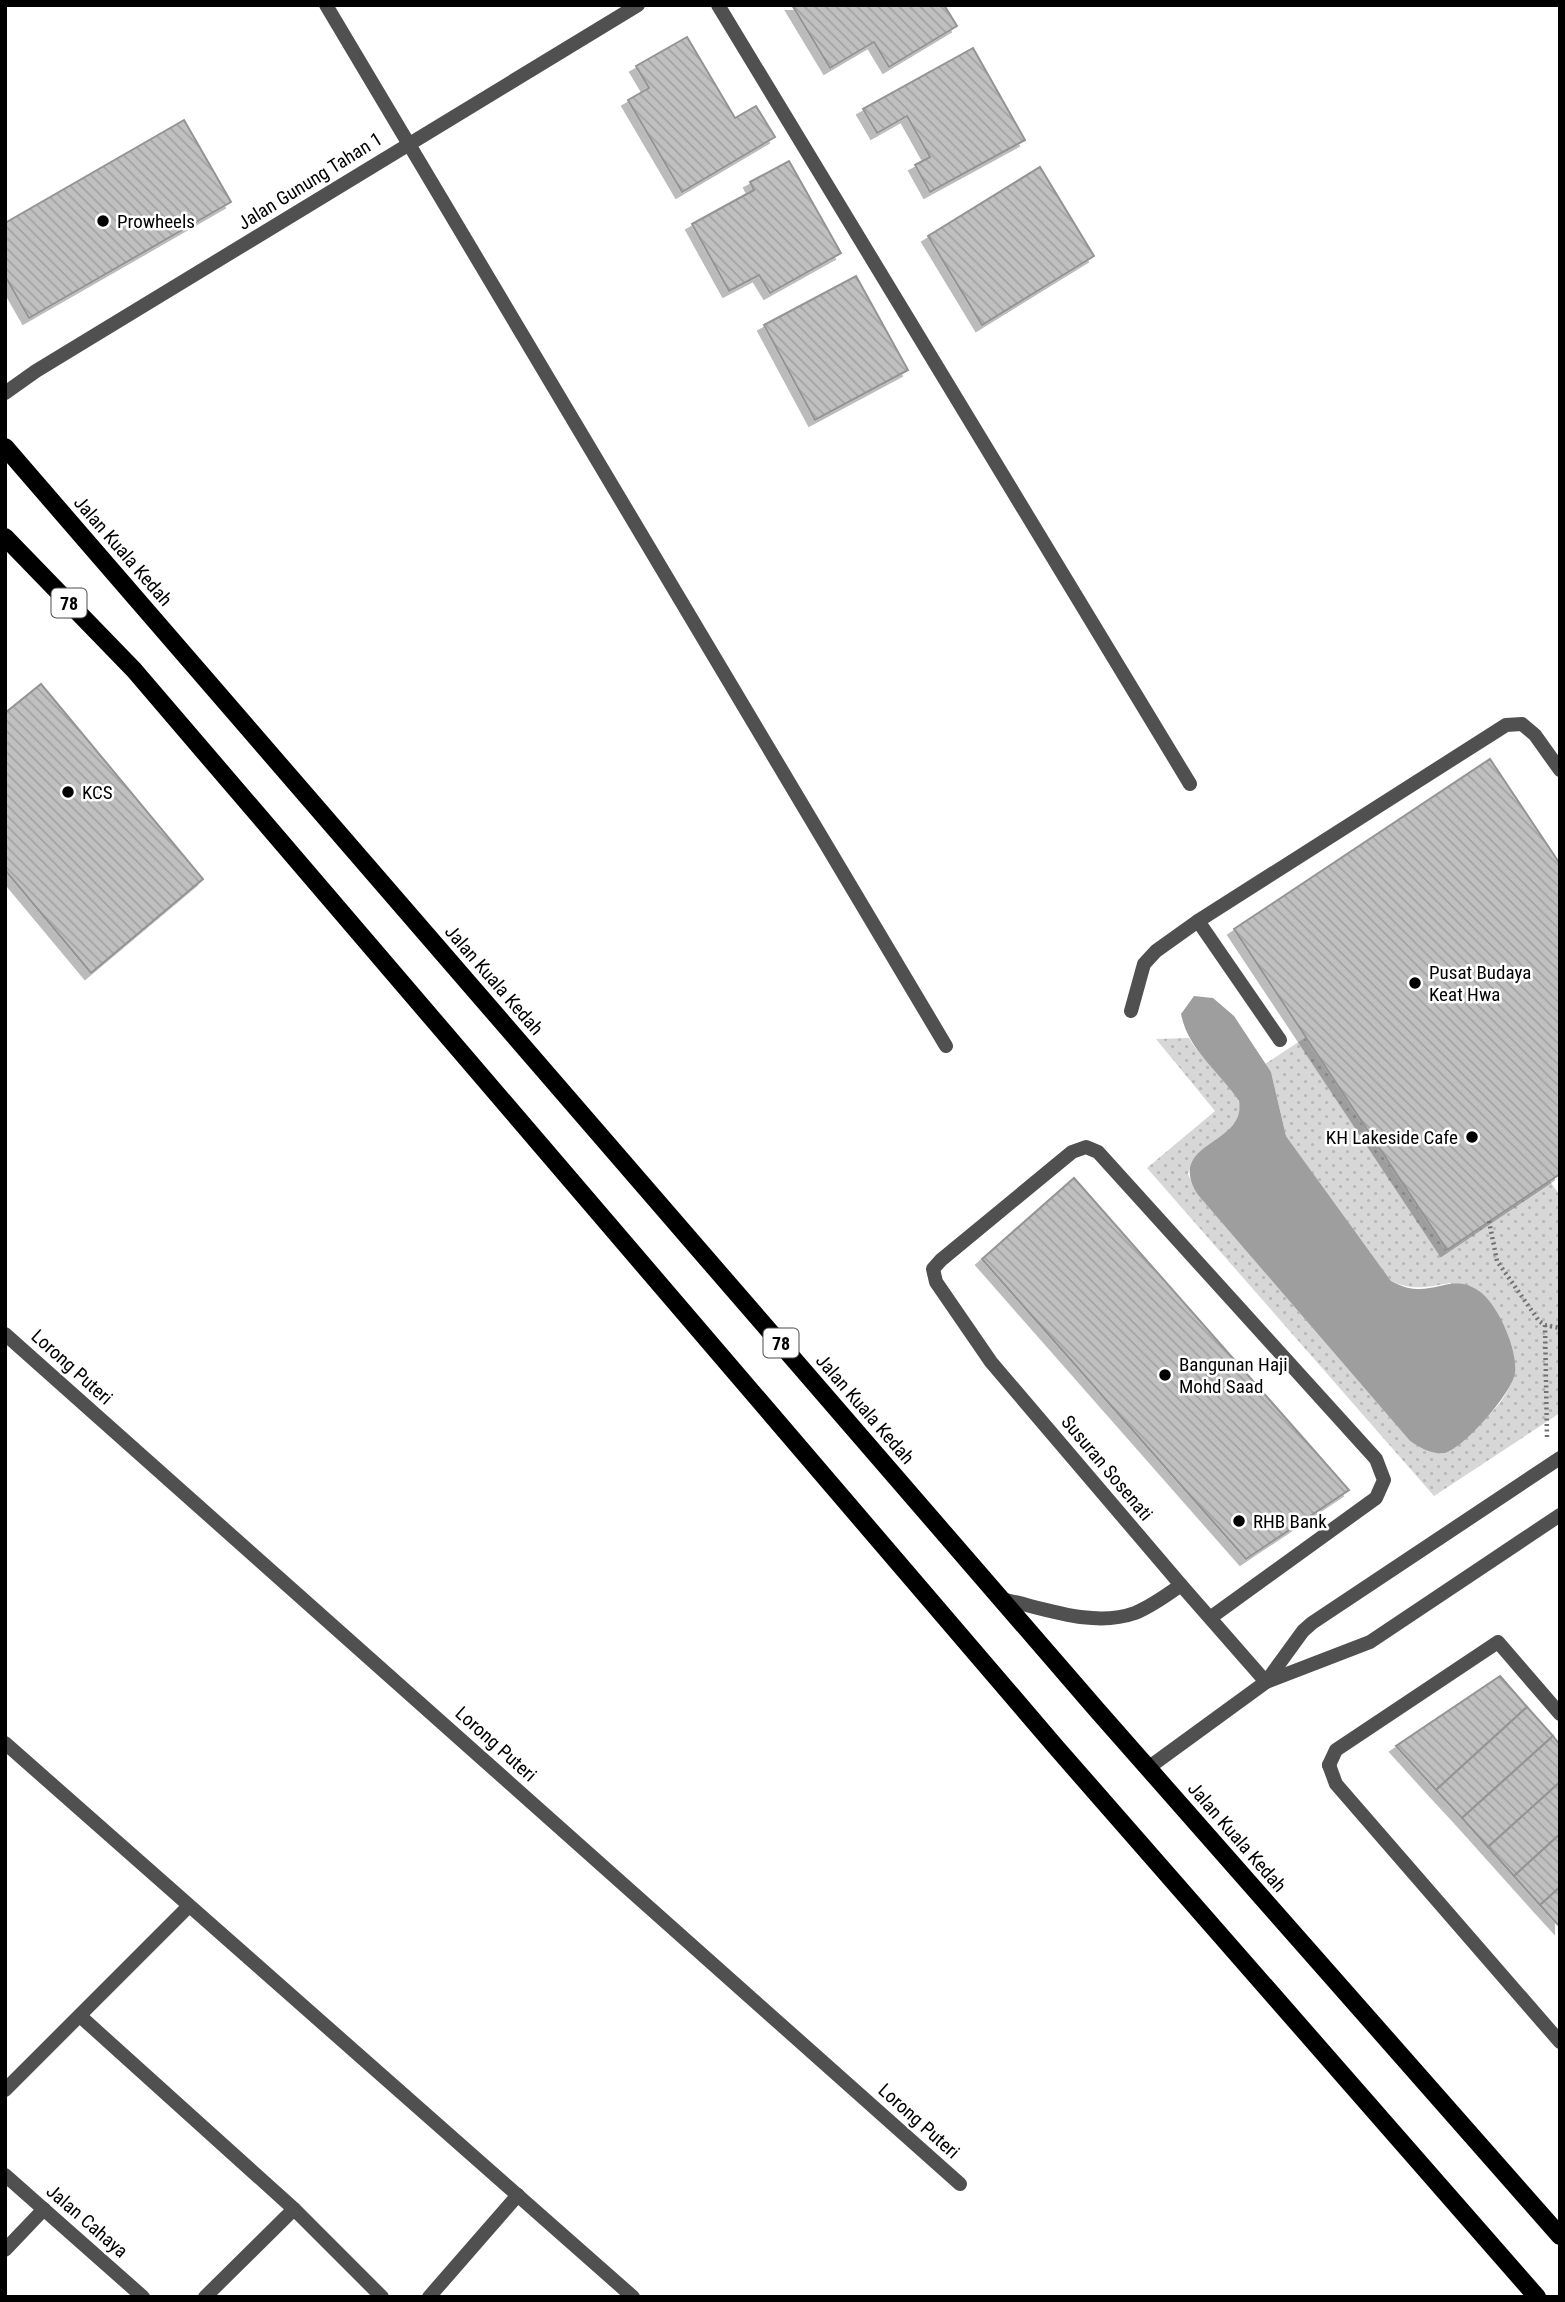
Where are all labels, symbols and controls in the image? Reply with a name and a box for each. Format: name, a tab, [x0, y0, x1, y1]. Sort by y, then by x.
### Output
street label: Jalan Gunung Tahan 1	[234, 127, 386, 235]
place label: Prowheels	[117, 210, 195, 233]
marker: Prowheels	[95, 213, 111, 229]
street label: Jalan Kuala Kedah	[69, 491, 177, 611]
road number: 78	[52, 588, 86, 618]
place label: KCS	[82, 781, 113, 804]
marker: KCS	[60, 784, 76, 800]
street label: Jalan Kuala Kedah	[440, 920, 548, 1040]
place label: Pusat Budaya Keat Hwa	[1429, 961, 1531, 1006]
marker: Pusat Budaya Keat Hwa	[1407, 975, 1423, 991]
place label: KH Lakeside Cafe	[1326, 1126, 1458, 1149]
marker: KH Lakeside Cafe	[1464, 1129, 1480, 1145]
street label: Lorong Puteri	[27, 1325, 117, 1409]
road number: 78	[764, 1328, 798, 1358]
street label: Jalan Kuala Kedah	[811, 1349, 919, 1469]
place label: Bangunan Haji Mohd Saad	[1179, 1353, 1288, 1398]
marker: Bangunan Haji Mohd Saad	[1157, 1367, 1173, 1383]
street label: Susuran Sosenati	[1056, 1411, 1158, 1525]
place label: RHB Bank	[1253, 1510, 1327, 1533]
marker: RHB Bank	[1231, 1513, 1247, 1529]
street label: Lorong Puteri	[451, 1702, 541, 1786]
street label: Jalan Kuala Kedah	[1183, 1777, 1291, 1897]
street label: Lorong Puteri	[874, 2079, 964, 2163]
street label: Jalan Cahaya	[42, 2179, 132, 2263]

